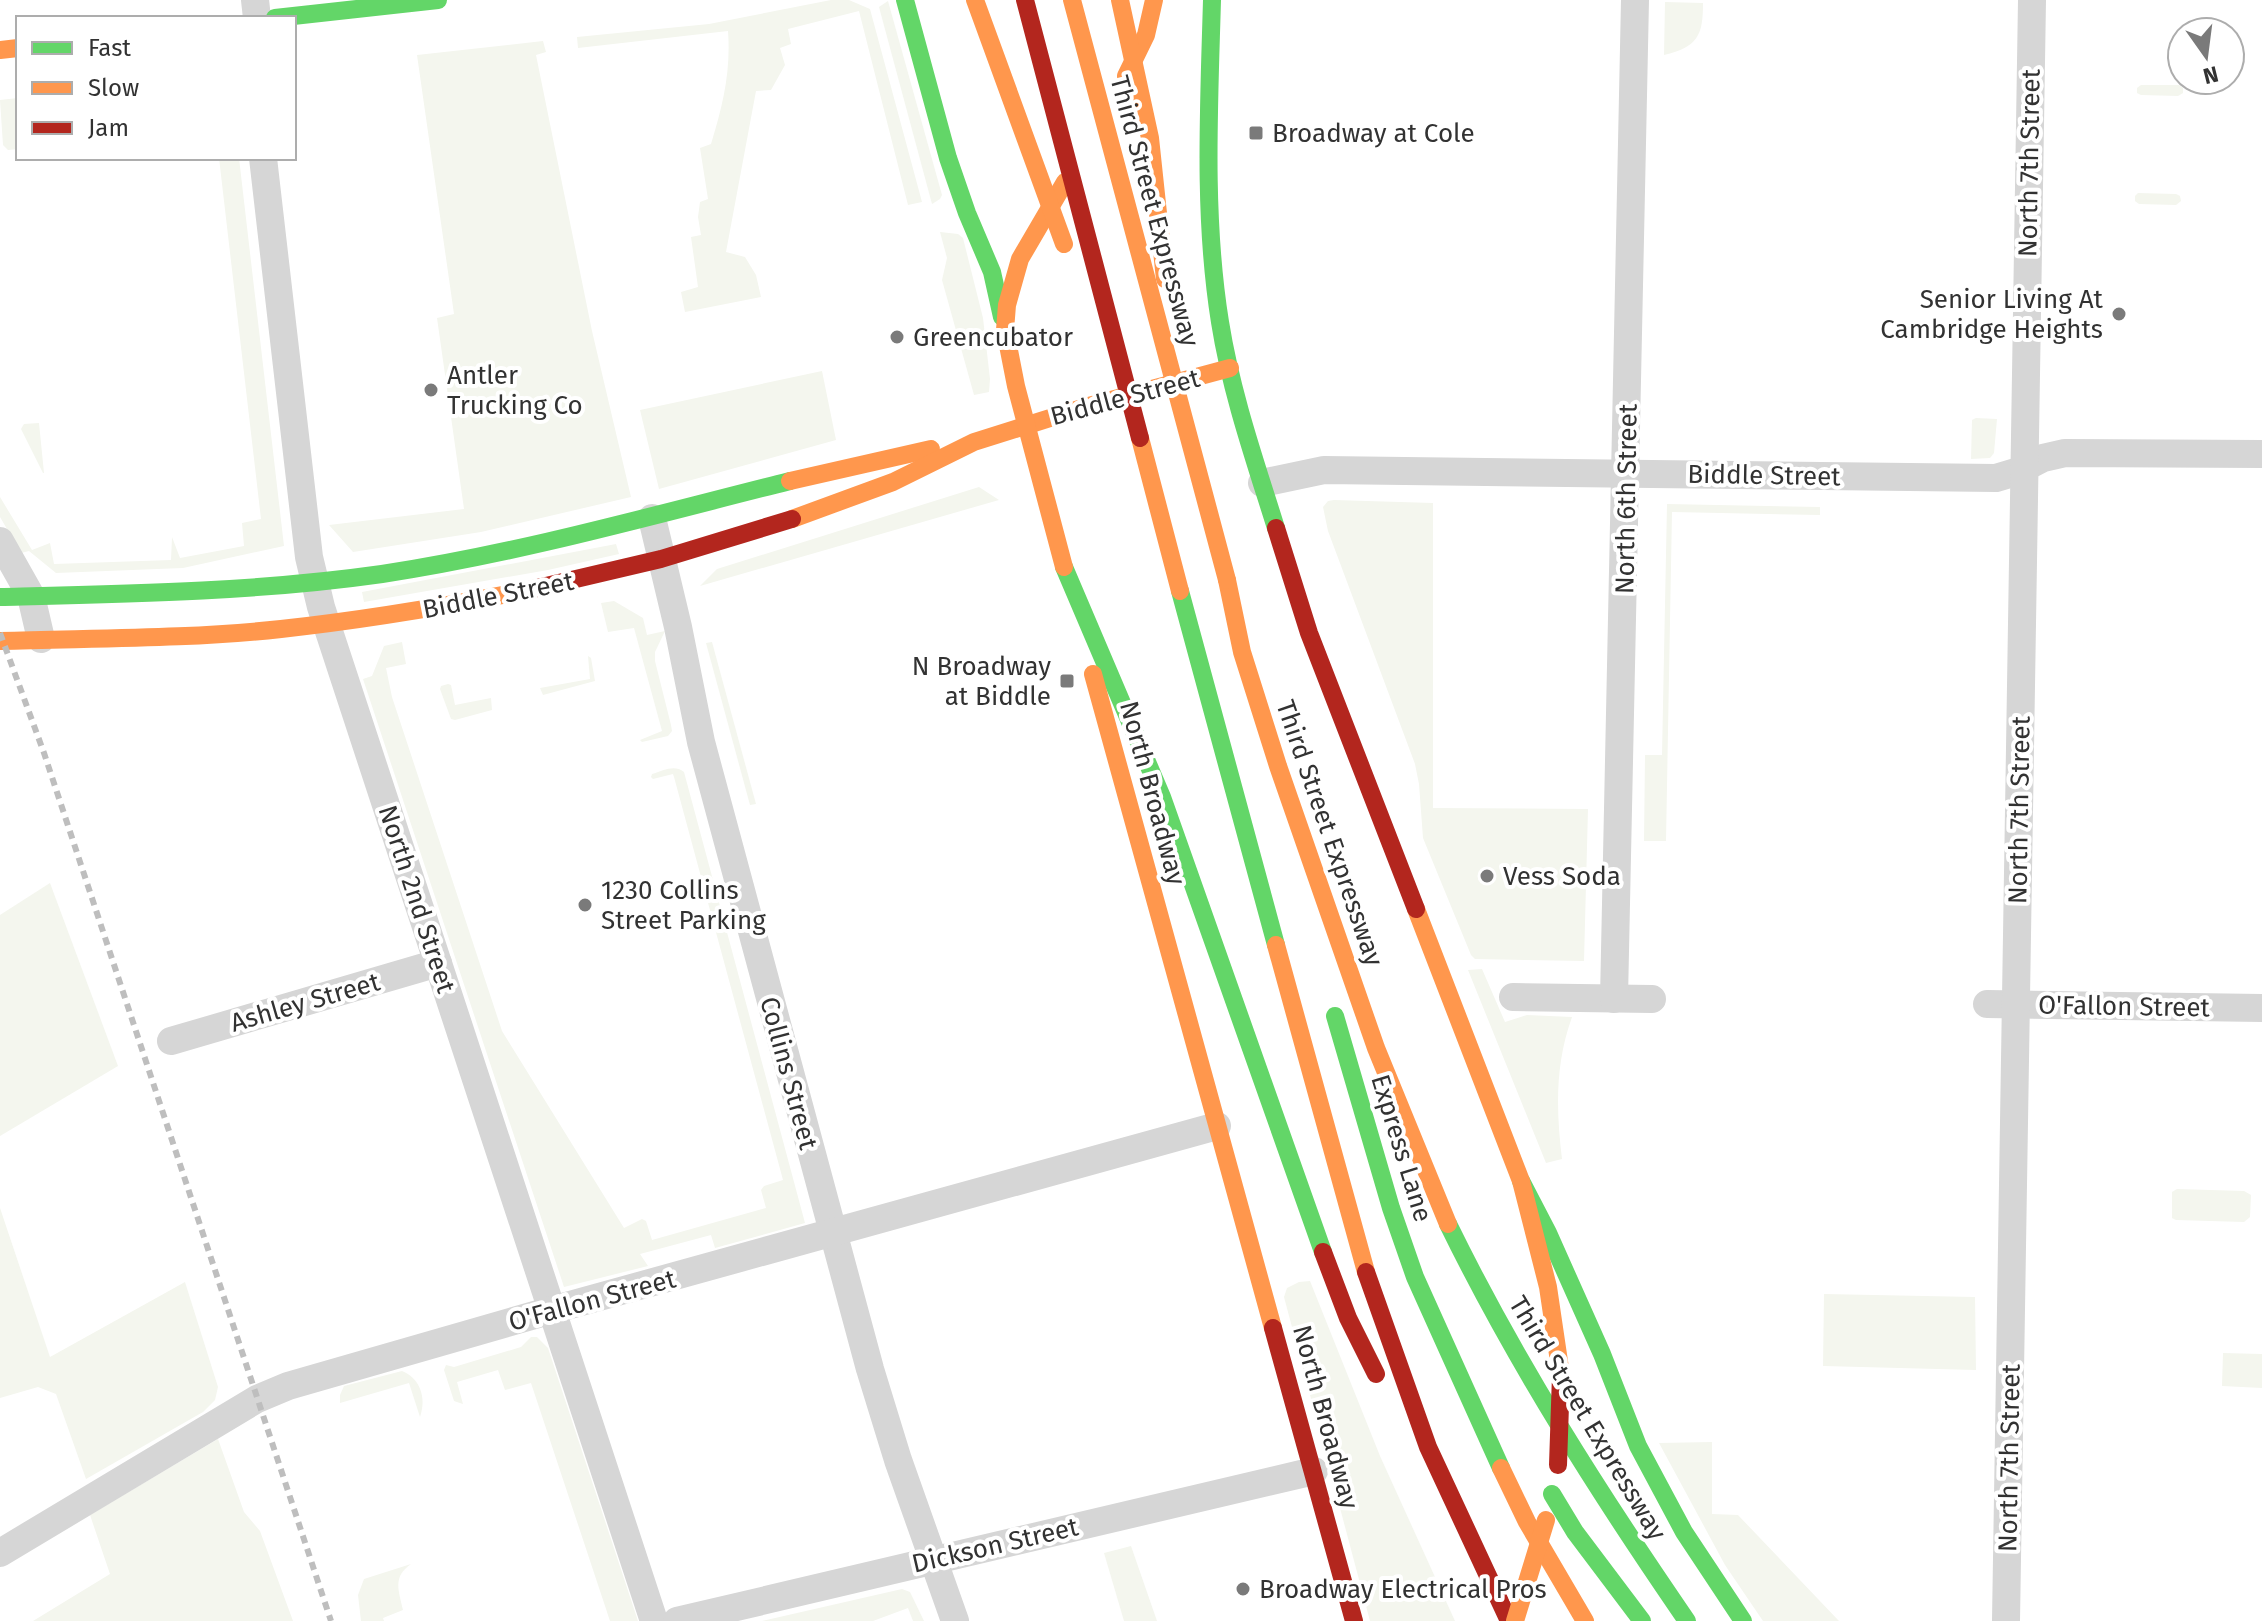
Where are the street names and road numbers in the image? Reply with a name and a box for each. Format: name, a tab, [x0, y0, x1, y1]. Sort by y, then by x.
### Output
street label: North 7th Street	[2012, 68, 2047, 257]
street label: Third Street Expressway	[1103, 72, 1206, 350]
street label: Biddle Street	[1047, 363, 1204, 432]
street label: North 6th Street	[1609, 403, 1644, 594]
street label: Biddle Street	[1687, 459, 1842, 492]
street label: Biddle Street	[420, 566, 577, 625]
street label: Third Street Expressway	[1269, 696, 1390, 970]
street label: North Broadway	[1113, 698, 1192, 889]
street label: North 7th Street	[2002, 715, 2037, 904]
street label: North 2nd Street	[372, 801, 462, 998]
street label: Ashley Street	[227, 966, 384, 1039]
street label: O'Fallon Street	[2038, 990, 2211, 1024]
street label: Collins Street	[753, 993, 824, 1153]
street label: Express Lane	[1364, 1071, 1439, 1226]
street label: O'Fallon Street	[505, 1263, 680, 1338]
street label: Third Street Expressway	[1502, 1291, 1673, 1546]
street label: North Broadway	[1286, 1322, 1365, 1513]
street label: North 7th Street	[1992, 1363, 2027, 1552]
street label: Dickson Street	[909, 1511, 1082, 1580]

